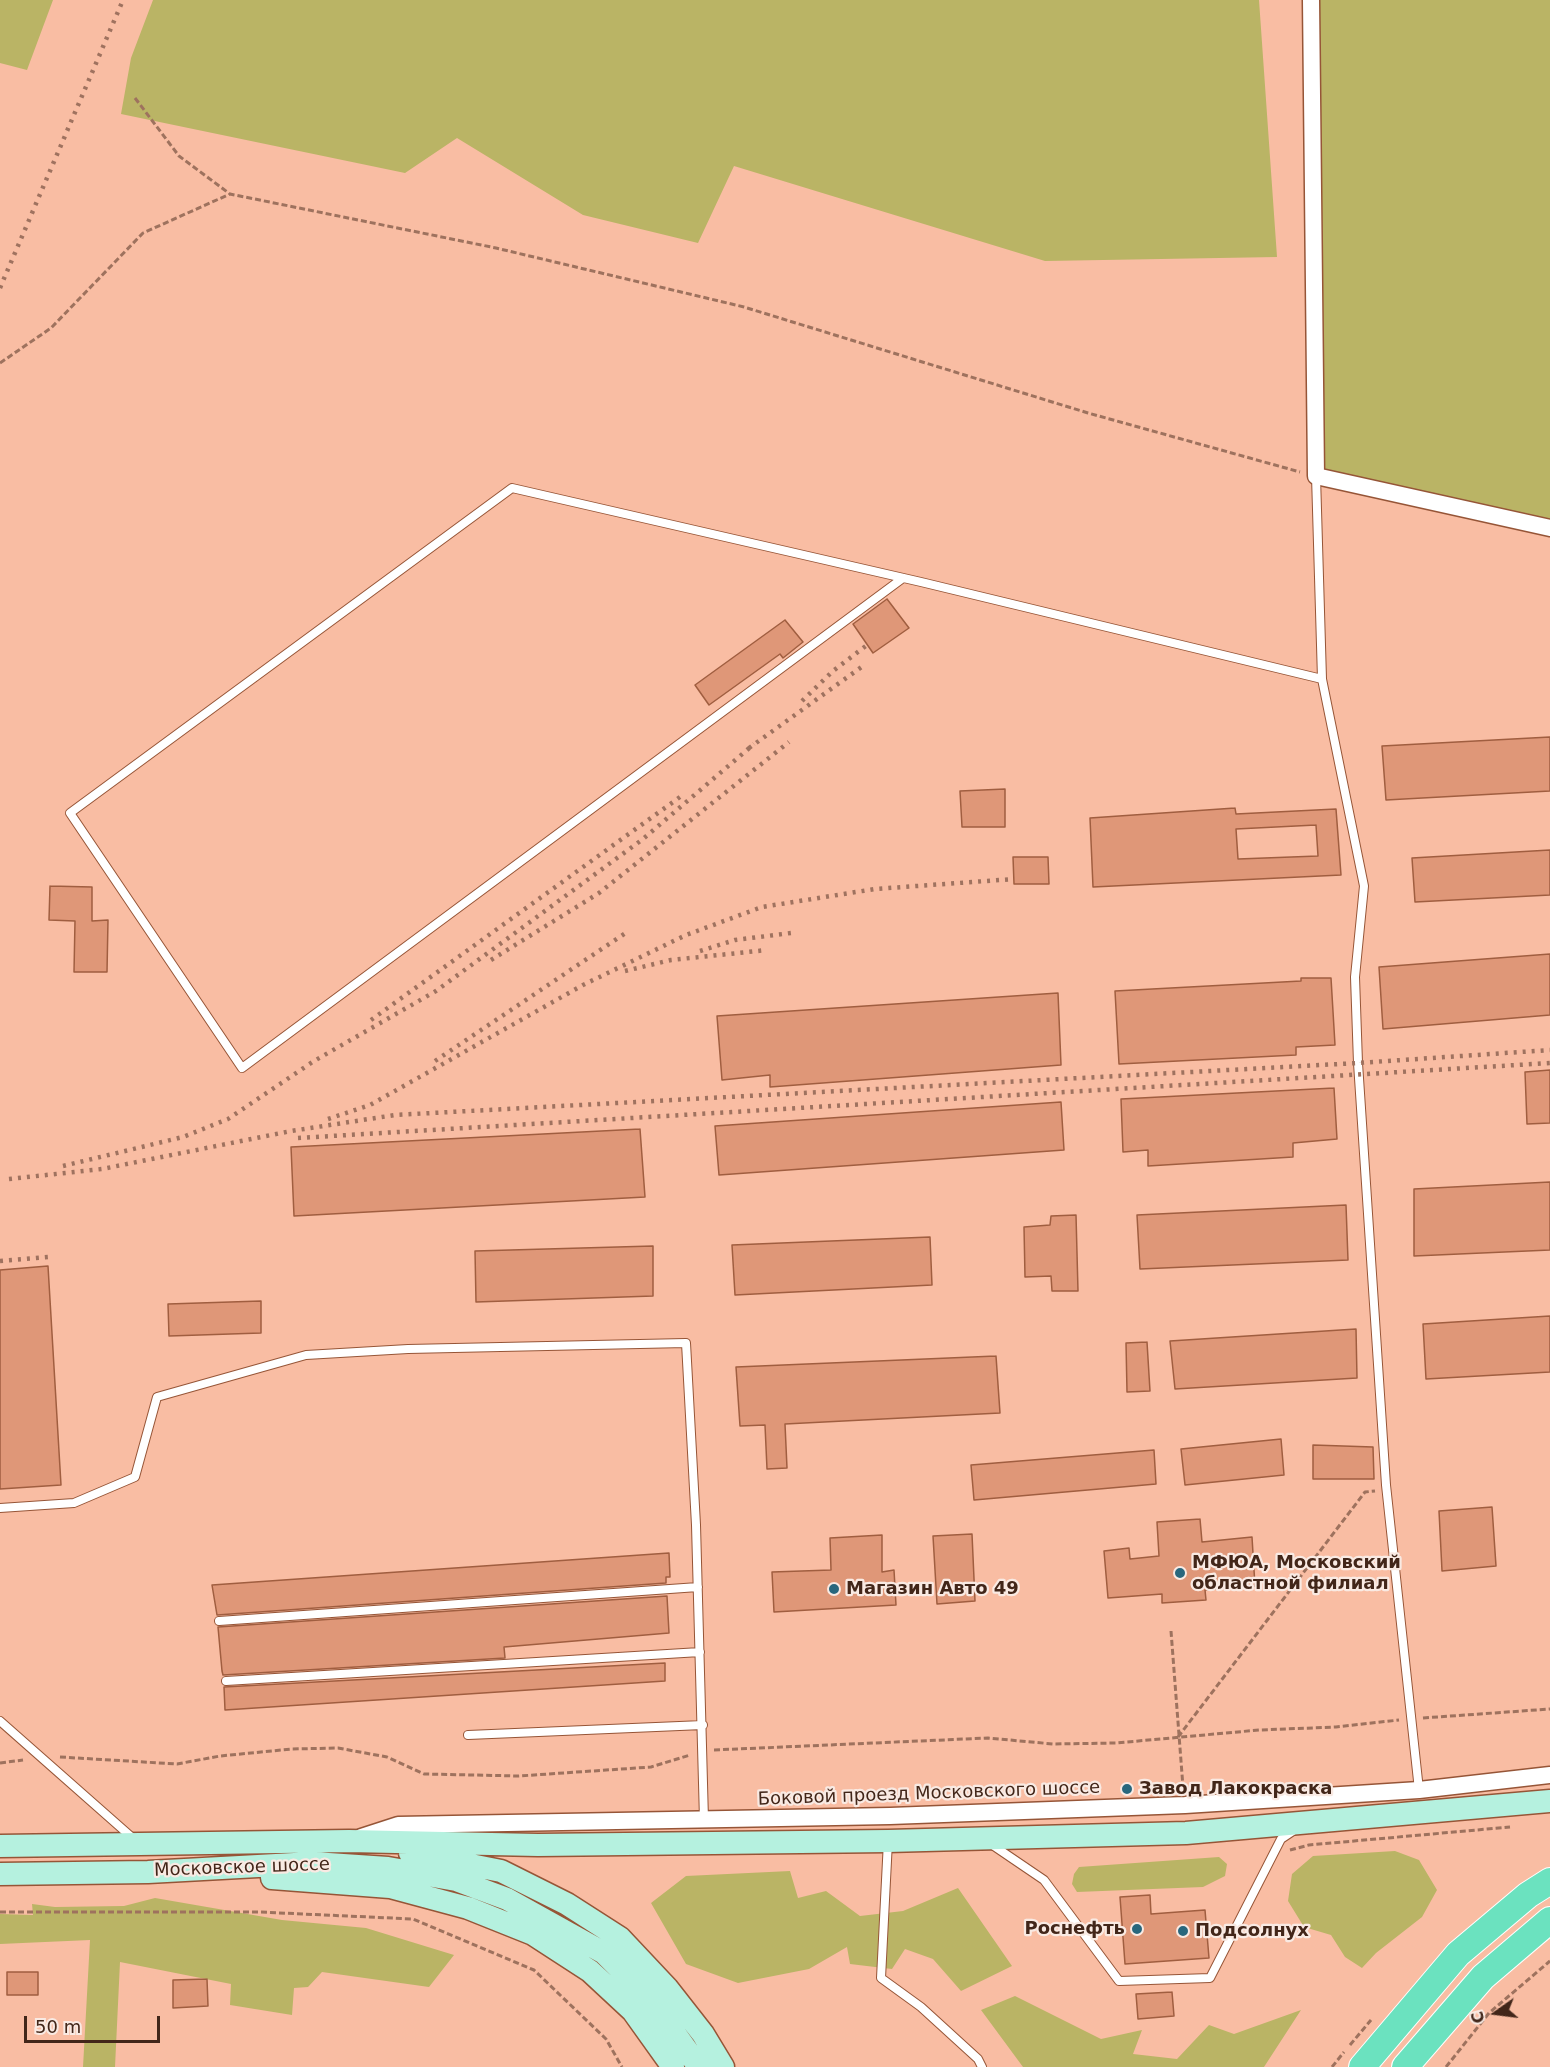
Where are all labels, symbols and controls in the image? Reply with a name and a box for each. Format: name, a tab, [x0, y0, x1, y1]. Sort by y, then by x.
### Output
place label: МФЮА, Московский областной филиал	[1192, 1552, 1401, 1594]
marker: МФЮА, Московский областной филиал	[1173, 1566, 1187, 1580]
place label: Магазин Авто 49	[846, 1578, 1019, 1600]
marker: Магазин Авто 49	[827, 1582, 841, 1596]
street label: Боковой проезд Московского шоссе	[757, 1777, 1101, 1811]
place label: Завод Лакокраска	[1139, 1778, 1332, 1800]
marker: Завод Лакокраска	[1120, 1782, 1134, 1796]
street label: Московское шоссе	[154, 1854, 330, 1882]
place label: Роснефть	[1024, 1918, 1125, 1940]
place label: Подсолнух	[1195, 1920, 1309, 1942]
marker: Роснефть	[1130, 1922, 1144, 1936]
marker: Подсолнух	[1176, 1924, 1190, 1938]
north arrow	[1466, 1983, 1526, 2043]
scale bar	[27, 2004, 164, 2042]
text: С	[1467, 2009, 1489, 2025]
text: 50 m	[35, 2016, 81, 2037]

